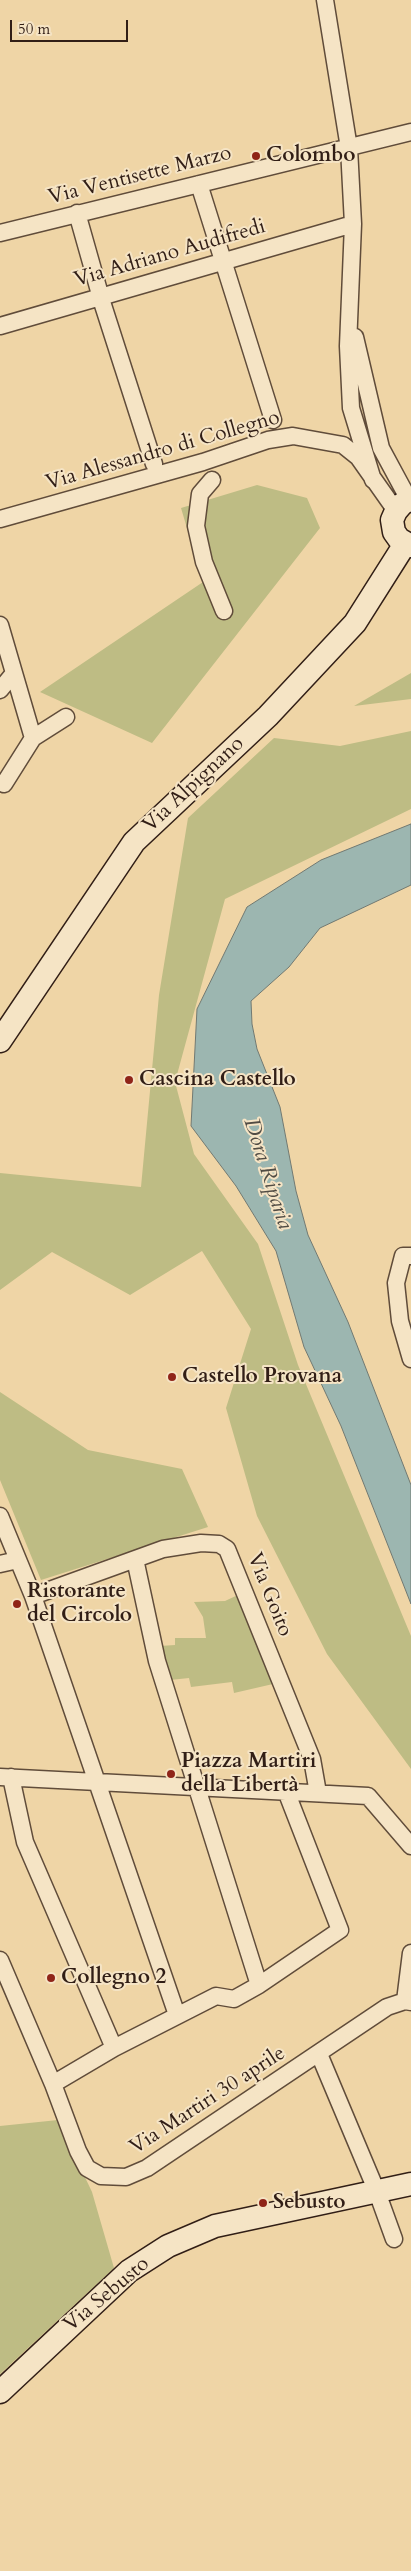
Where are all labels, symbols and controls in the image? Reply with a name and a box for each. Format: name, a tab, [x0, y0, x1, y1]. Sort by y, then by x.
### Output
scale bar	[12, 10, 130, 42]
text: 50 m	[18, 19, 50, 39]
street label: Via Ventisette Marzo	[46, 141, 234, 211]
place label: Colombo	[266, 143, 356, 169]
marker: Colombo	[250, 150, 262, 162]
street label: Via Adriano Audifredi	[71, 215, 269, 293]
street label: Via Alessandro di Collegno	[43, 406, 283, 496]
street label: Via Alpignano	[138, 732, 250, 838]
place label: Cascina Castello	[139, 1067, 296, 1093]
marker: Cascina Castello	[123, 1074, 135, 1086]
water label: Dora Riparia	[237, 1115, 297, 1233]
place label: Castello Provana	[182, 1364, 342, 1390]
marker: Castello Provana	[166, 1371, 178, 1383]
street label: Via Goito	[241, 1550, 297, 1640]
place label: Ristorante del Circolo	[27, 1579, 132, 1629]
marker: Ristorante del Circolo	[11, 1598, 23, 1610]
place label: Piazza Martiri della Libertà	[181, 1749, 317, 1799]
marker: Piazza Martiri della Libertà	[165, 1768, 177, 1780]
place label: Collegno 2	[61, 1965, 166, 1991]
marker: Collegno 2	[45, 1972, 57, 1984]
street label: Via Martiri 30 aprile	[126, 2041, 290, 2161]
place label: Sebusto	[273, 2190, 346, 2216]
marker: Sebusto	[257, 2197, 269, 2209]
street label: Via Sebusto	[59, 2252, 155, 2338]

